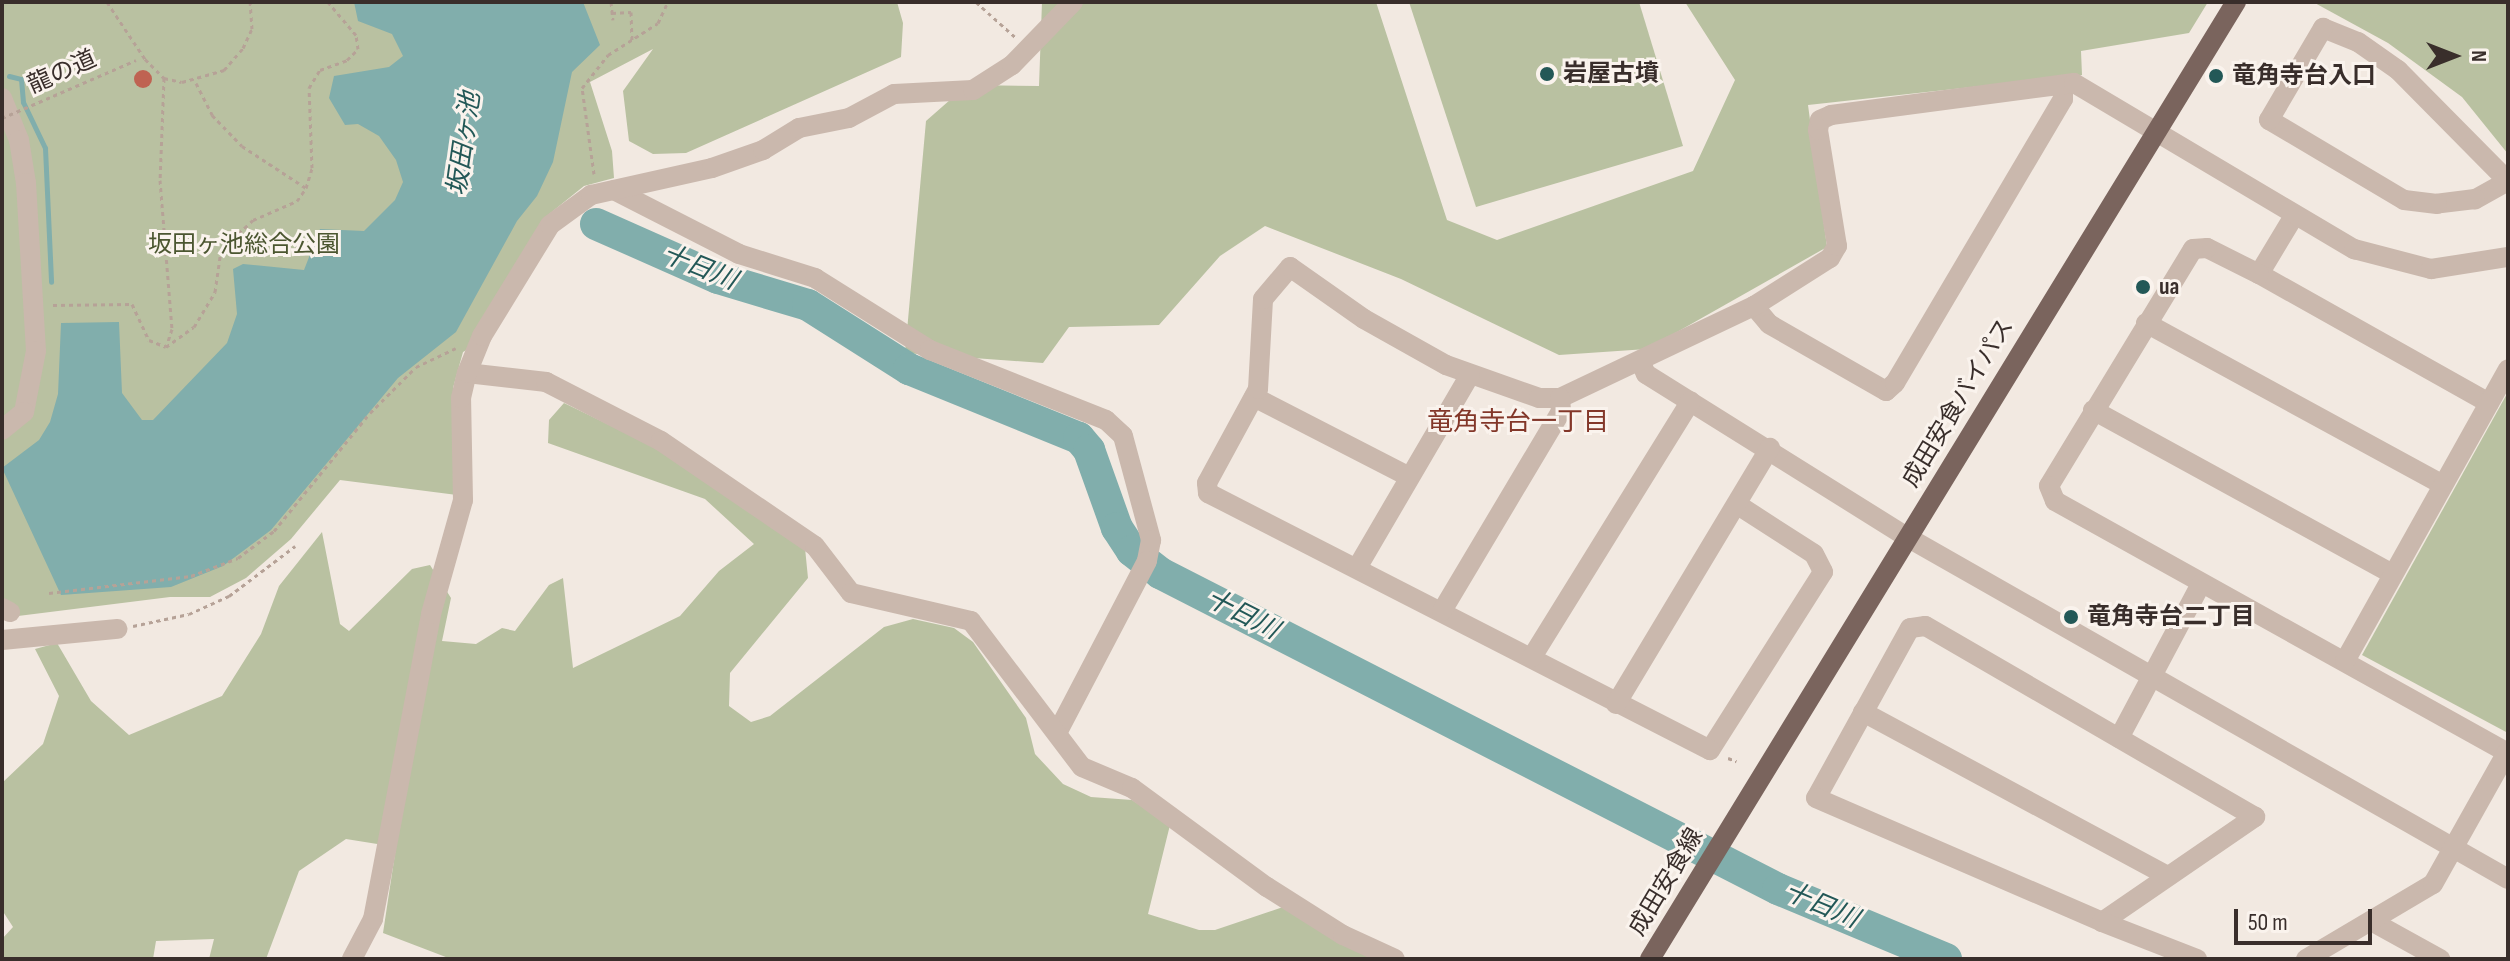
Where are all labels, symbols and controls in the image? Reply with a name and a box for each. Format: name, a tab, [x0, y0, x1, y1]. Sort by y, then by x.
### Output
north arrow	[2414, 16, 2494, 96]
street label: 龍の道	[23, 44, 101, 100]
text: N	[2465, 50, 2492, 62]
place label: 岩屋古墳	[1563, 60, 1659, 88]
place label: 竜角寺台入口	[2232, 62, 2376, 90]
marker: 岩屋古墳	[1538, 65, 1556, 83]
marker: 竜角寺台入口	[2207, 67, 2225, 85]
water label: 坂田ヶ池	[442, 90, 488, 198]
park label: 坂田ヶ池総合公園	[148, 231, 340, 259]
water label: 十日川	[657, 239, 741, 297]
place label: ua	[2159, 273, 2179, 301]
marker: ua	[2134, 278, 2152, 296]
street label: 成田安食バイパス	[1896, 313, 2020, 493]
district label: 竜角寺台一丁目	[1427, 407, 1609, 439]
water label: 十日川	[1200, 583, 1284, 647]
place label: 竜角寺台二丁目	[2087, 603, 2255, 631]
marker: 竜角寺台二丁目	[2062, 608, 2080, 626]
street label: 成田安食線	[1623, 823, 1709, 941]
water label: 十日川	[1779, 876, 1863, 936]
scale bar	[2238, 893, 2376, 943]
text: 50 m	[2248, 908, 2288, 937]

